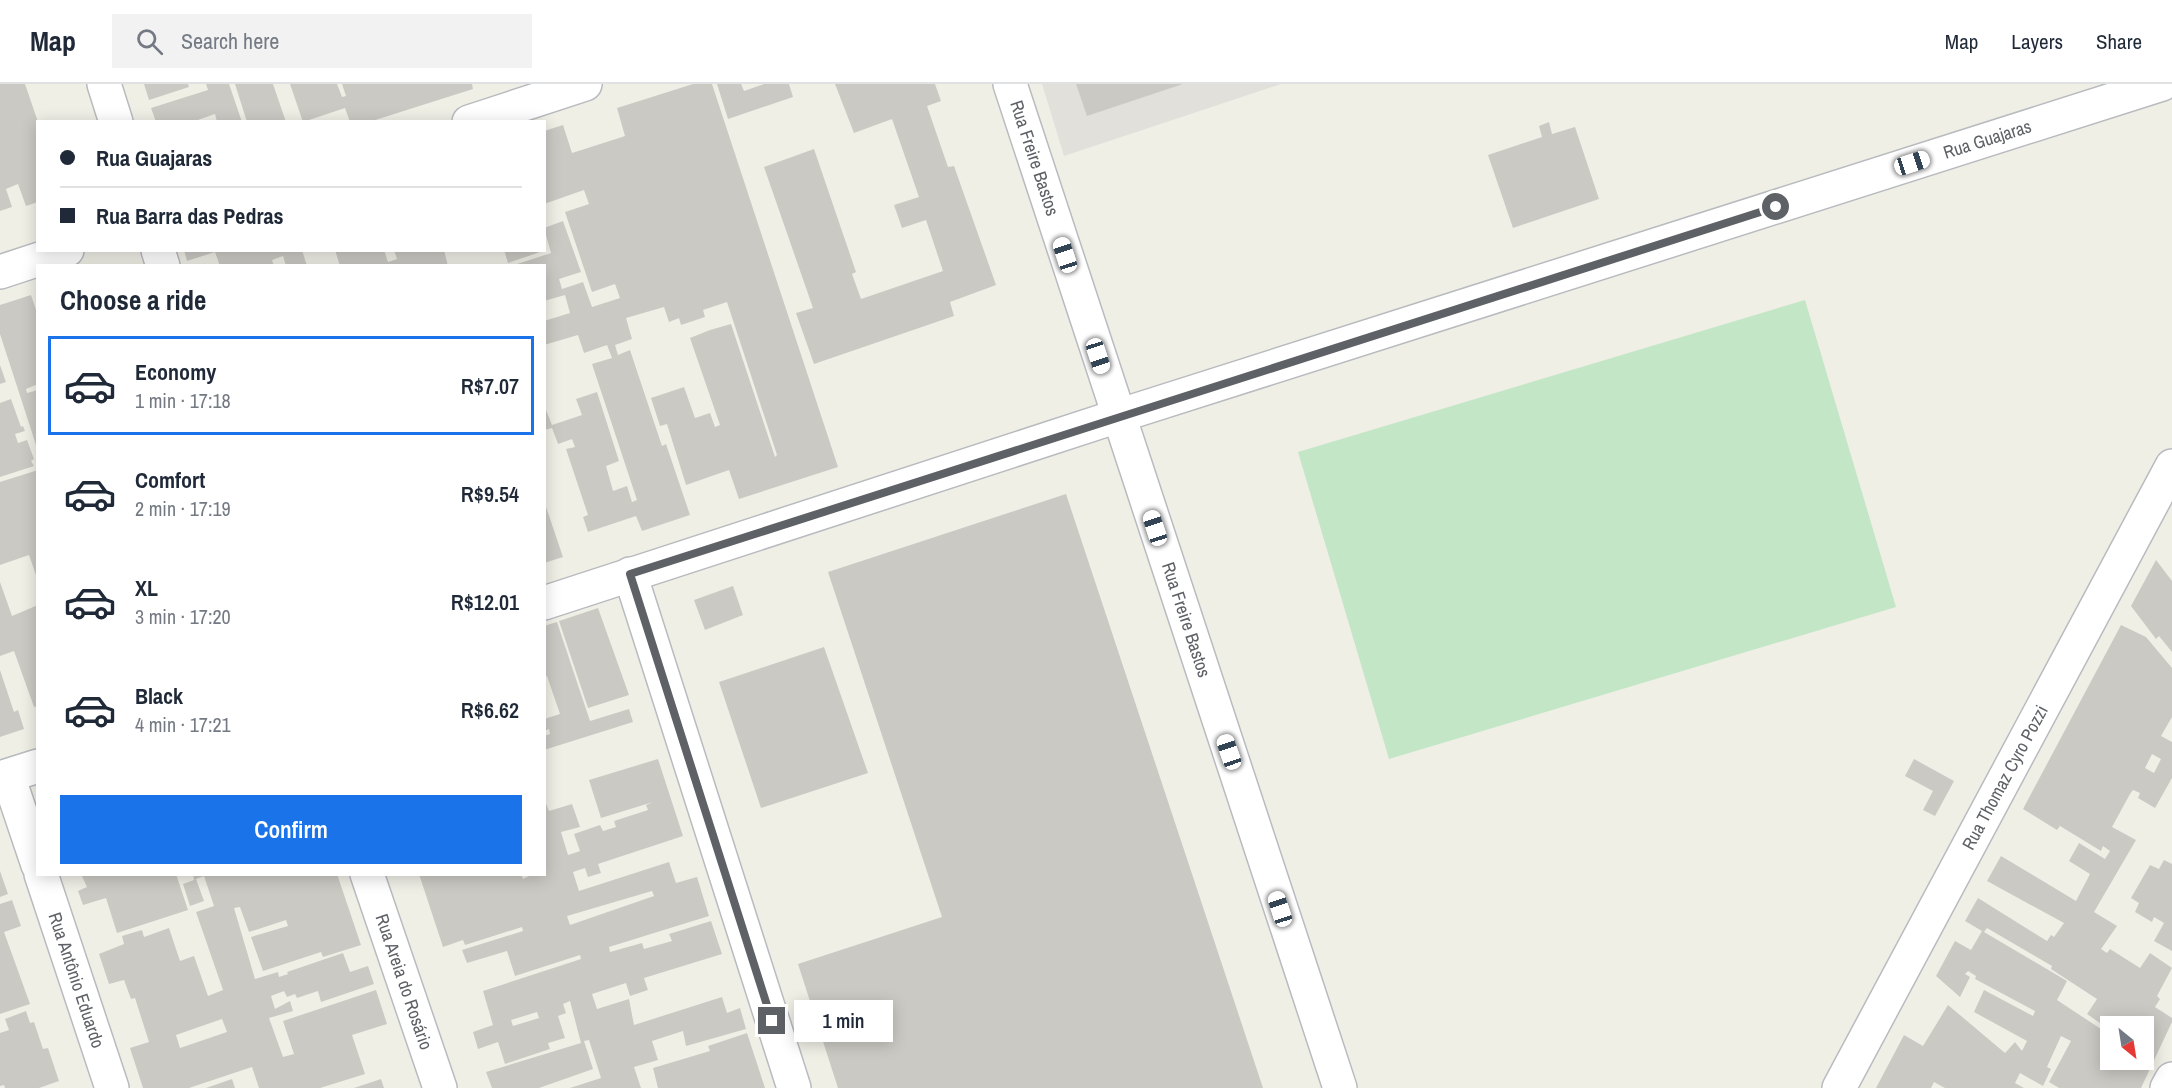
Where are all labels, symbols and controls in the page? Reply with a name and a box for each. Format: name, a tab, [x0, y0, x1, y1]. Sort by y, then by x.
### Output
search box	[112, 14, 532, 68]
text: Map	[30, 22, 76, 60]
icon: search	[133, 25, 166, 58]
text: Search here	[181, 26, 279, 56]
text: Map	[1945, 27, 1978, 56]
text: Layers	[2011, 27, 2063, 56]
text: Share	[2096, 27, 2142, 56]
street label: Rua Freire Bastos	[1004, 97, 1065, 219]
street label: Rua Guajaras	[1940, 113, 2034, 165]
text: Rua Guajaras	[96, 143, 212, 173]
car	[1892, 149, 1932, 177]
route start	[1762, 193, 1789, 220]
text: Rua Barra das Pedras	[96, 201, 284, 231]
car	[1051, 235, 1079, 275]
text: Choose a ride	[60, 282, 206, 318]
car	[1084, 336, 1112, 376]
text: Economy	[135, 357, 216, 387]
icon: car	[63, 359, 117, 413]
text: R$7.07	[461, 371, 519, 401]
text: 1 min · 17:18	[135, 387, 231, 414]
text: Comfort	[135, 465, 205, 495]
icon: car	[63, 467, 117, 521]
text: R$9.54	[461, 479, 519, 509]
text: 2 min · 17:19	[135, 495, 231, 522]
car	[1141, 508, 1169, 548]
street label: Rua Freire Bastos	[1156, 559, 1217, 681]
text: XL	[135, 573, 158, 603]
icon: car	[63, 575, 117, 629]
text: R$12.01	[451, 587, 519, 617]
text: 3 min · 17:20	[135, 603, 231, 630]
text: Black	[135, 681, 183, 711]
icon: car	[63, 683, 117, 737]
text: R$6.62	[461, 695, 519, 725]
street label: Rua Thomaz Cyro Pozzi	[1956, 701, 2054, 854]
text: 4 min · 17:21	[135, 711, 231, 738]
car	[1215, 732, 1243, 772]
button: Confirm	[60, 795, 522, 864]
car	[1266, 889, 1294, 929]
street label: Rua Antônio Eduardo	[43, 909, 111, 1051]
street label: Rua Areia do Rosário	[370, 910, 439, 1053]
callout: 1 min	[793, 1000, 892, 1042]
route end	[758, 1007, 785, 1034]
text: 1 min	[822, 1007, 865, 1034]
north arrow	[2100, 1016, 2154, 1070]
map controls	[2100, 1016, 2154, 1070]

